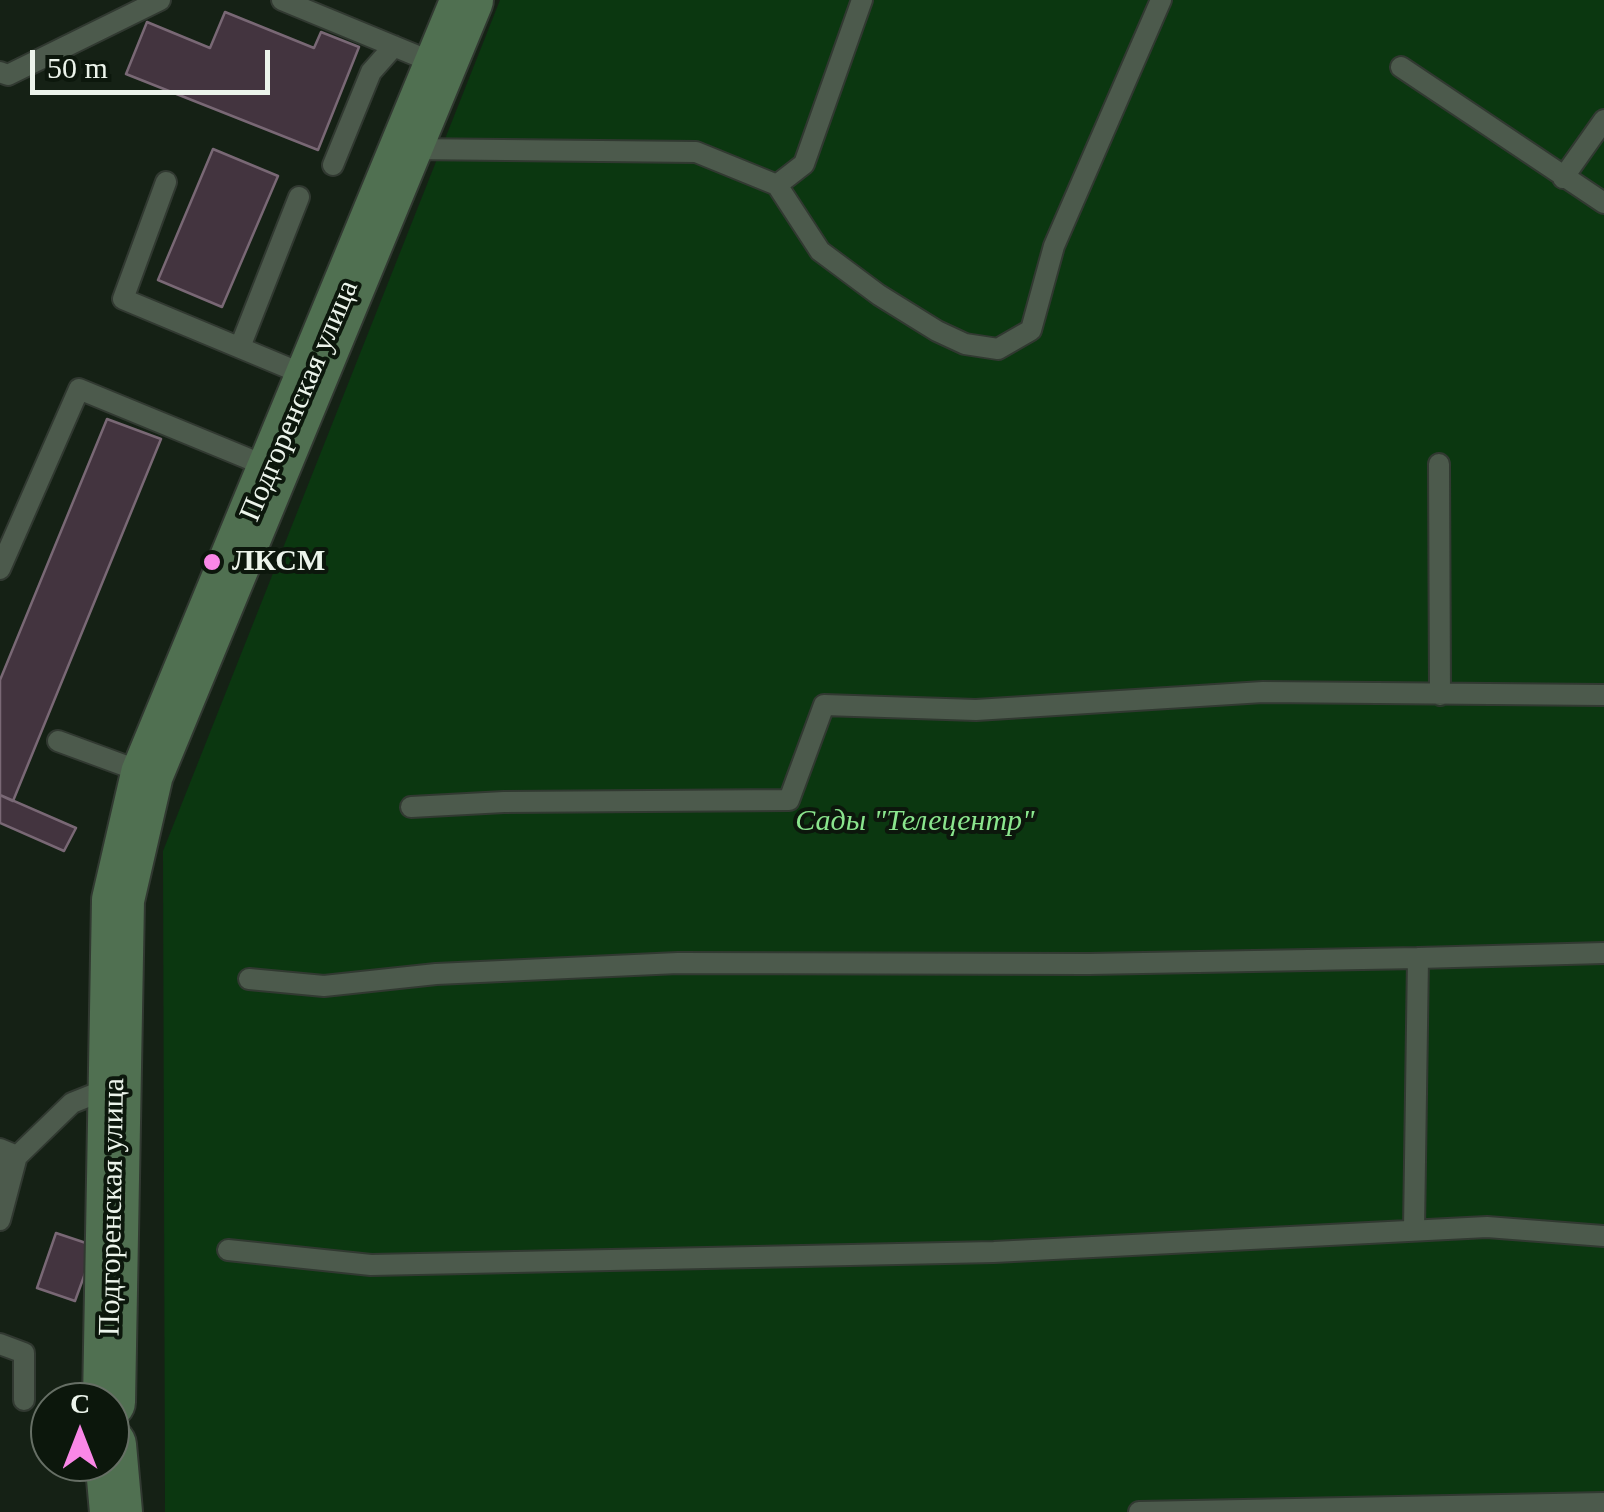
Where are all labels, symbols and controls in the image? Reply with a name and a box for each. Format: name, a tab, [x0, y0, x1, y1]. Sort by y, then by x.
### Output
scale bar	[35, 30, 275, 92]
text: 50 m	[47, 51, 108, 84]
street label: Подгоренская улица	[233, 275, 367, 527]
place label: ЛКСМ	[232, 544, 325, 580]
marker: ЛКСМ	[201, 551, 223, 573]
park label: Сады "Телецентр"	[795, 804, 1035, 840]
street label: Подгоренская улица	[93, 1078, 133, 1336]
north arrow	[30, 1382, 130, 1482]
text: С	[70, 1388, 90, 1419]

